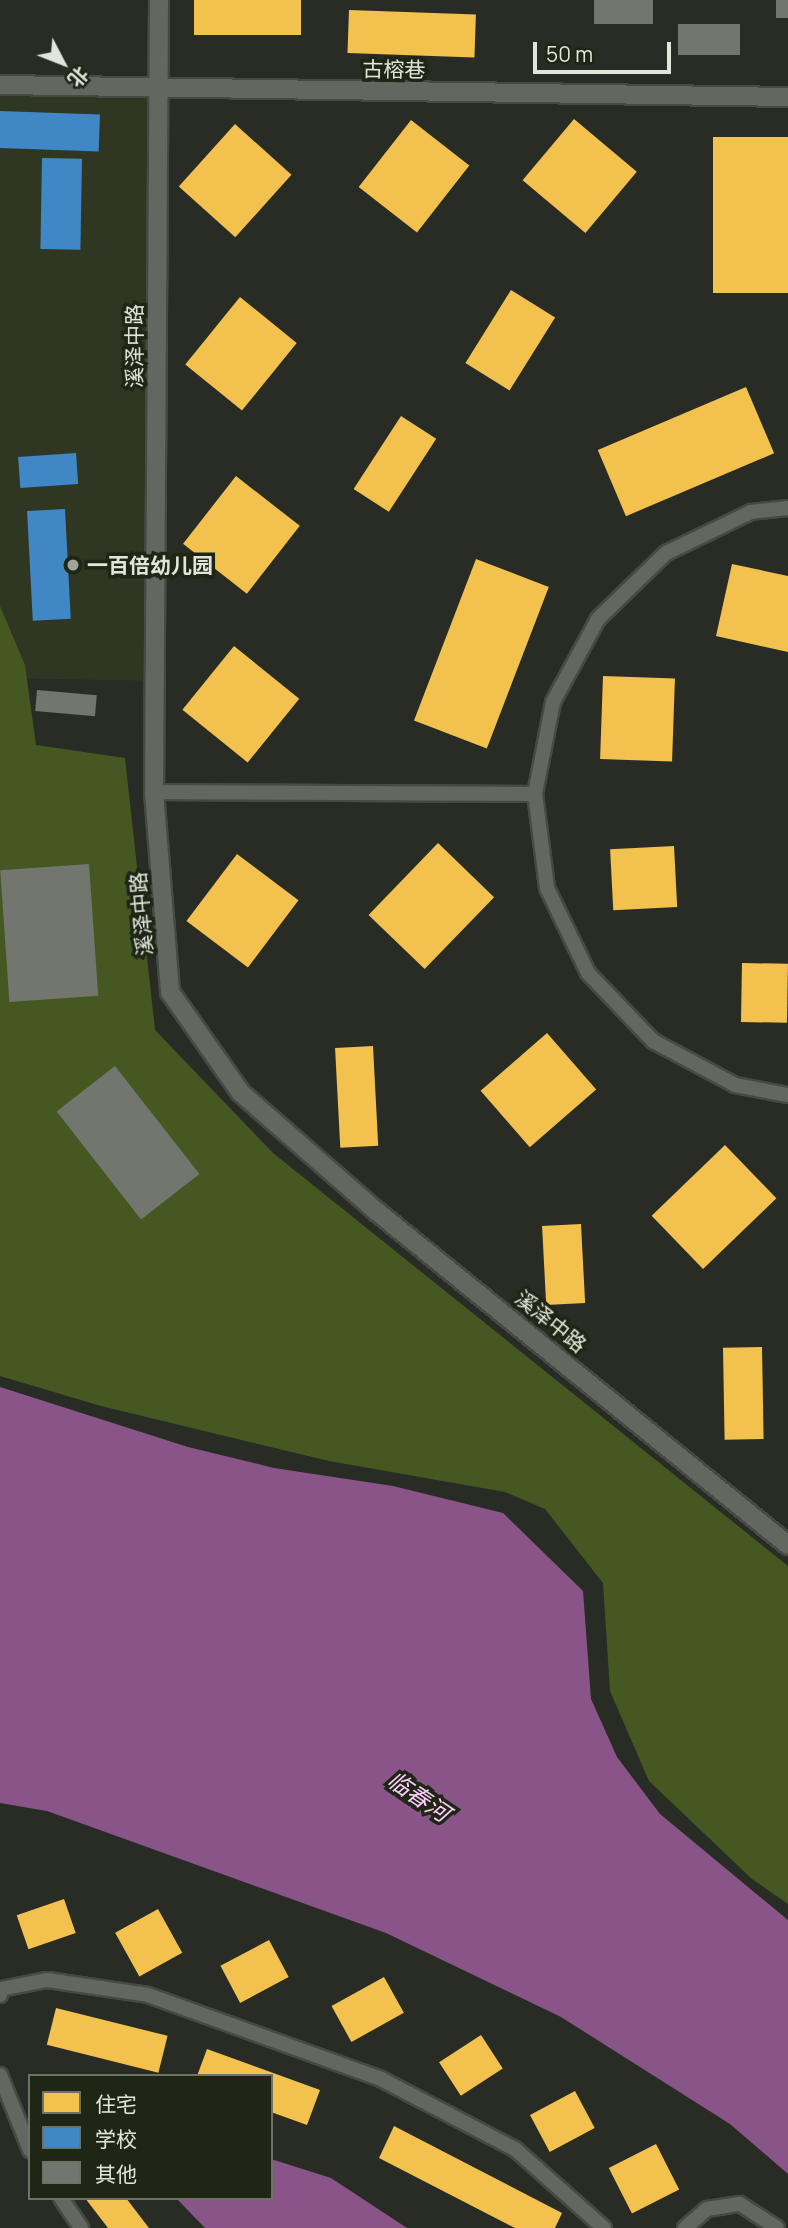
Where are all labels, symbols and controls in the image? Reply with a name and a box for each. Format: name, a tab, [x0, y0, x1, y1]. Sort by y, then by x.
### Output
north arrow	[28, 28, 98, 98]
scale bar	[536, 28, 674, 72]
text: 50 m	[546, 40, 593, 68]
street label: 古榕巷	[362, 56, 426, 82]
text: 北	[63, 61, 95, 93]
street label: 溪泽中路	[121, 304, 147, 388]
place label: 一百倍幼儿园	[87, 552, 213, 578]
marker: 一百倍幼儿园	[65, 557, 81, 573]
street label: 溪泽中路	[125, 871, 157, 957]
street label: 溪泽中路	[510, 1285, 592, 1357]
water label: 临春河	[383, 1765, 455, 1827]
legend	[28, 2074, 273, 2200]
text: 住宅	[95, 2090, 137, 2118]
text: 学校	[95, 2125, 137, 2153]
text: 其他	[95, 2160, 137, 2188]

